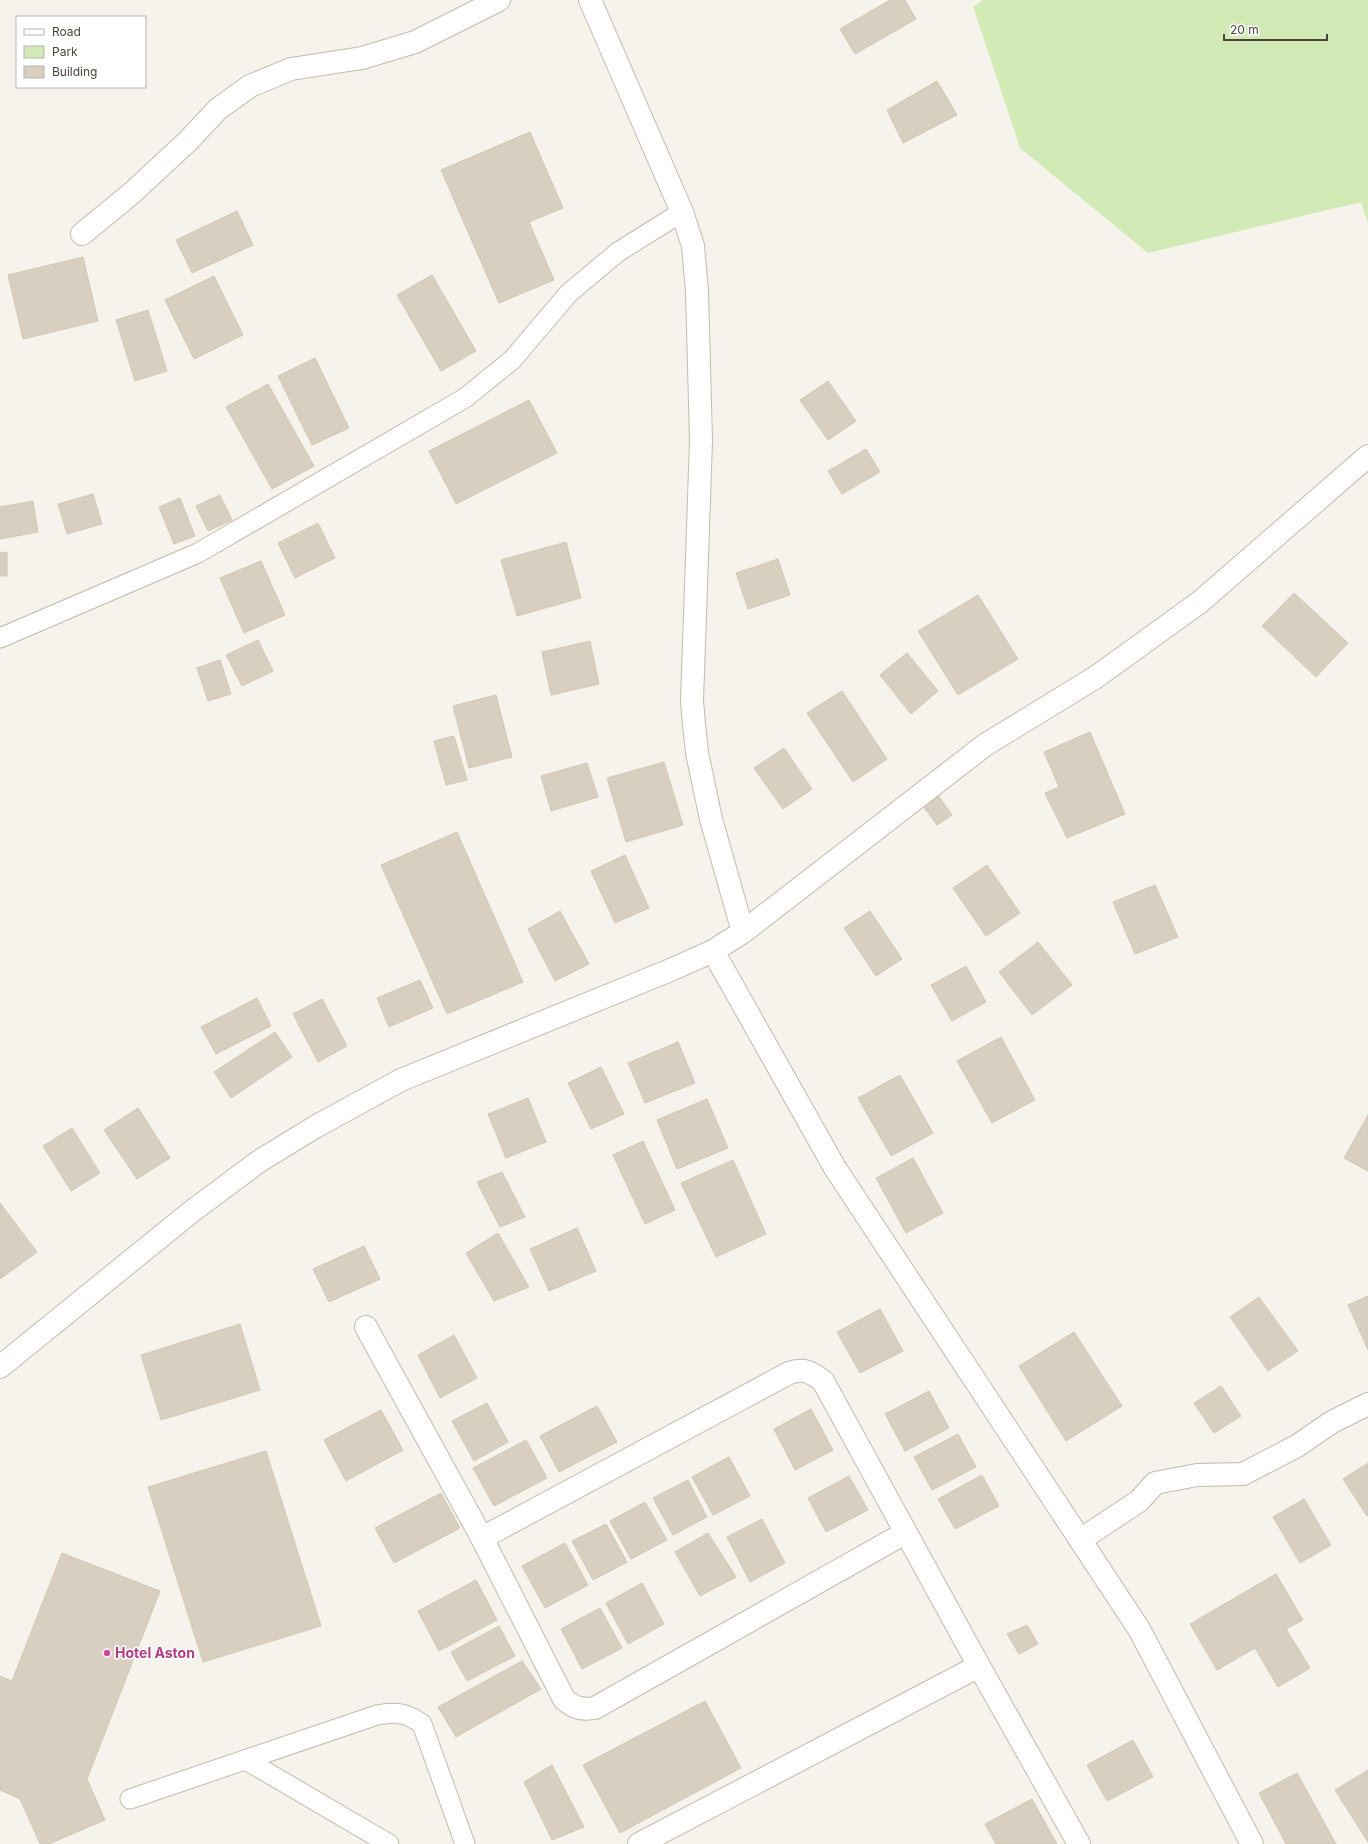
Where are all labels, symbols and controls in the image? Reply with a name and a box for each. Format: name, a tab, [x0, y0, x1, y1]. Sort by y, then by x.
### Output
legend	[16, 16, 146, 88]
scale bar	[1224, 16, 1327, 42]
text: 20 m	[1230, 22, 1259, 37]
text: Road	[52, 24, 81, 39]
text: Park	[52, 44, 78, 59]
text: Building	[52, 64, 97, 79]
place label: Hotel Aston	[115, 1644, 195, 1661]
marker: Hotel Aston	[102, 1648, 112, 1658]

